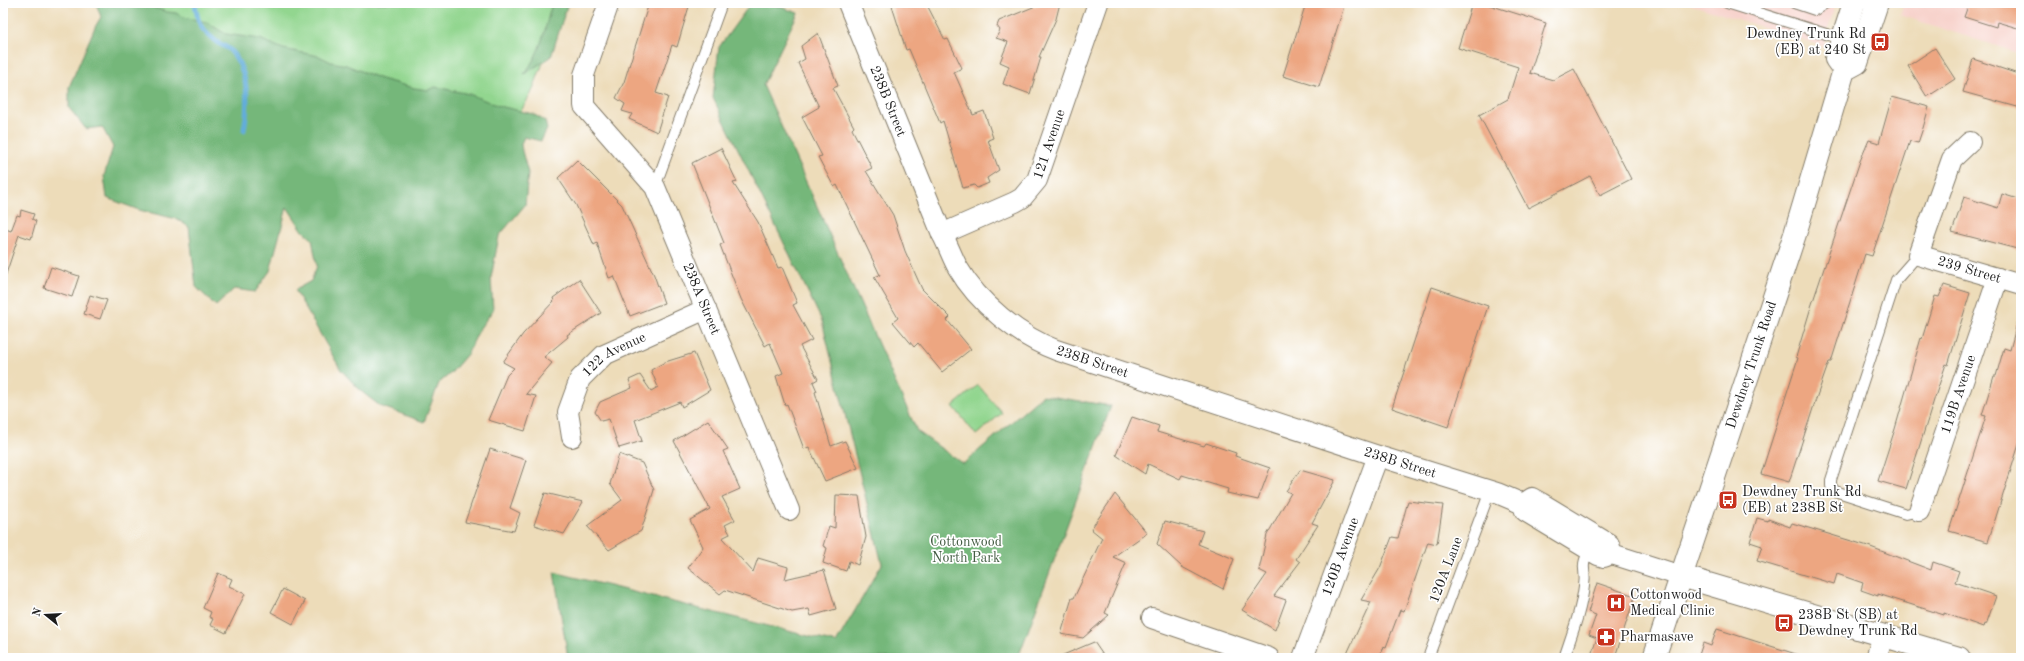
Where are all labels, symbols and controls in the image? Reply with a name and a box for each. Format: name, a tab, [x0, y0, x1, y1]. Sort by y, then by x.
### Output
place label: Dewdney Trunk Rd (EB) at 240 St	[1746, 27, 1866, 57]
bus stop icon: Dewdney Trunk Rd (EB) at 240 St	[1869, 31, 1891, 53]
street label: 238B Street	[867, 64, 909, 139]
street label: 121 Avenue	[1031, 108, 1068, 181]
street label: 239 Street	[1936, 254, 2003, 286]
street label: 238A Street	[680, 261, 722, 337]
street label: Dewdney Trunk Road	[1724, 299, 1779, 430]
street label: 122 Avenue	[579, 330, 648, 380]
street label: 238B Street	[1054, 344, 1130, 380]
street label: 119B Avenue	[1939, 353, 1978, 436]
street label: 238B Street	[1362, 445, 1438, 481]
place label: Dewdney Trunk Rd (EB) at 238B St	[1742, 485, 1862, 515]
bus stop icon: Dewdney Trunk Rd (EB) at 238B St	[1717, 489, 1739, 511]
street label: 120B Avenue	[1320, 516, 1362, 598]
park label: Cottonwood North Park	[930, 535, 1002, 565]
street label: 120A Lane	[1427, 535, 1465, 605]
place label: Cottonwood Medical Clinic	[1630, 588, 1714, 618]
hospital icon: Cottonwood Medical Clinic	[1605, 592, 1627, 614]
north arrow	[26, 595, 66, 635]
text: N	[31, 606, 45, 618]
place label: 238B St (SB) at Dewdney Trunk Rd	[1798, 608, 1918, 638]
bus stop icon: 238B St (SB) at Dewdney Trunk Rd	[1773, 612, 1795, 634]
pharmacy icon: Pharmasave	[1595, 626, 1617, 648]
place label: Pharmasave	[1620, 630, 1694, 644]

